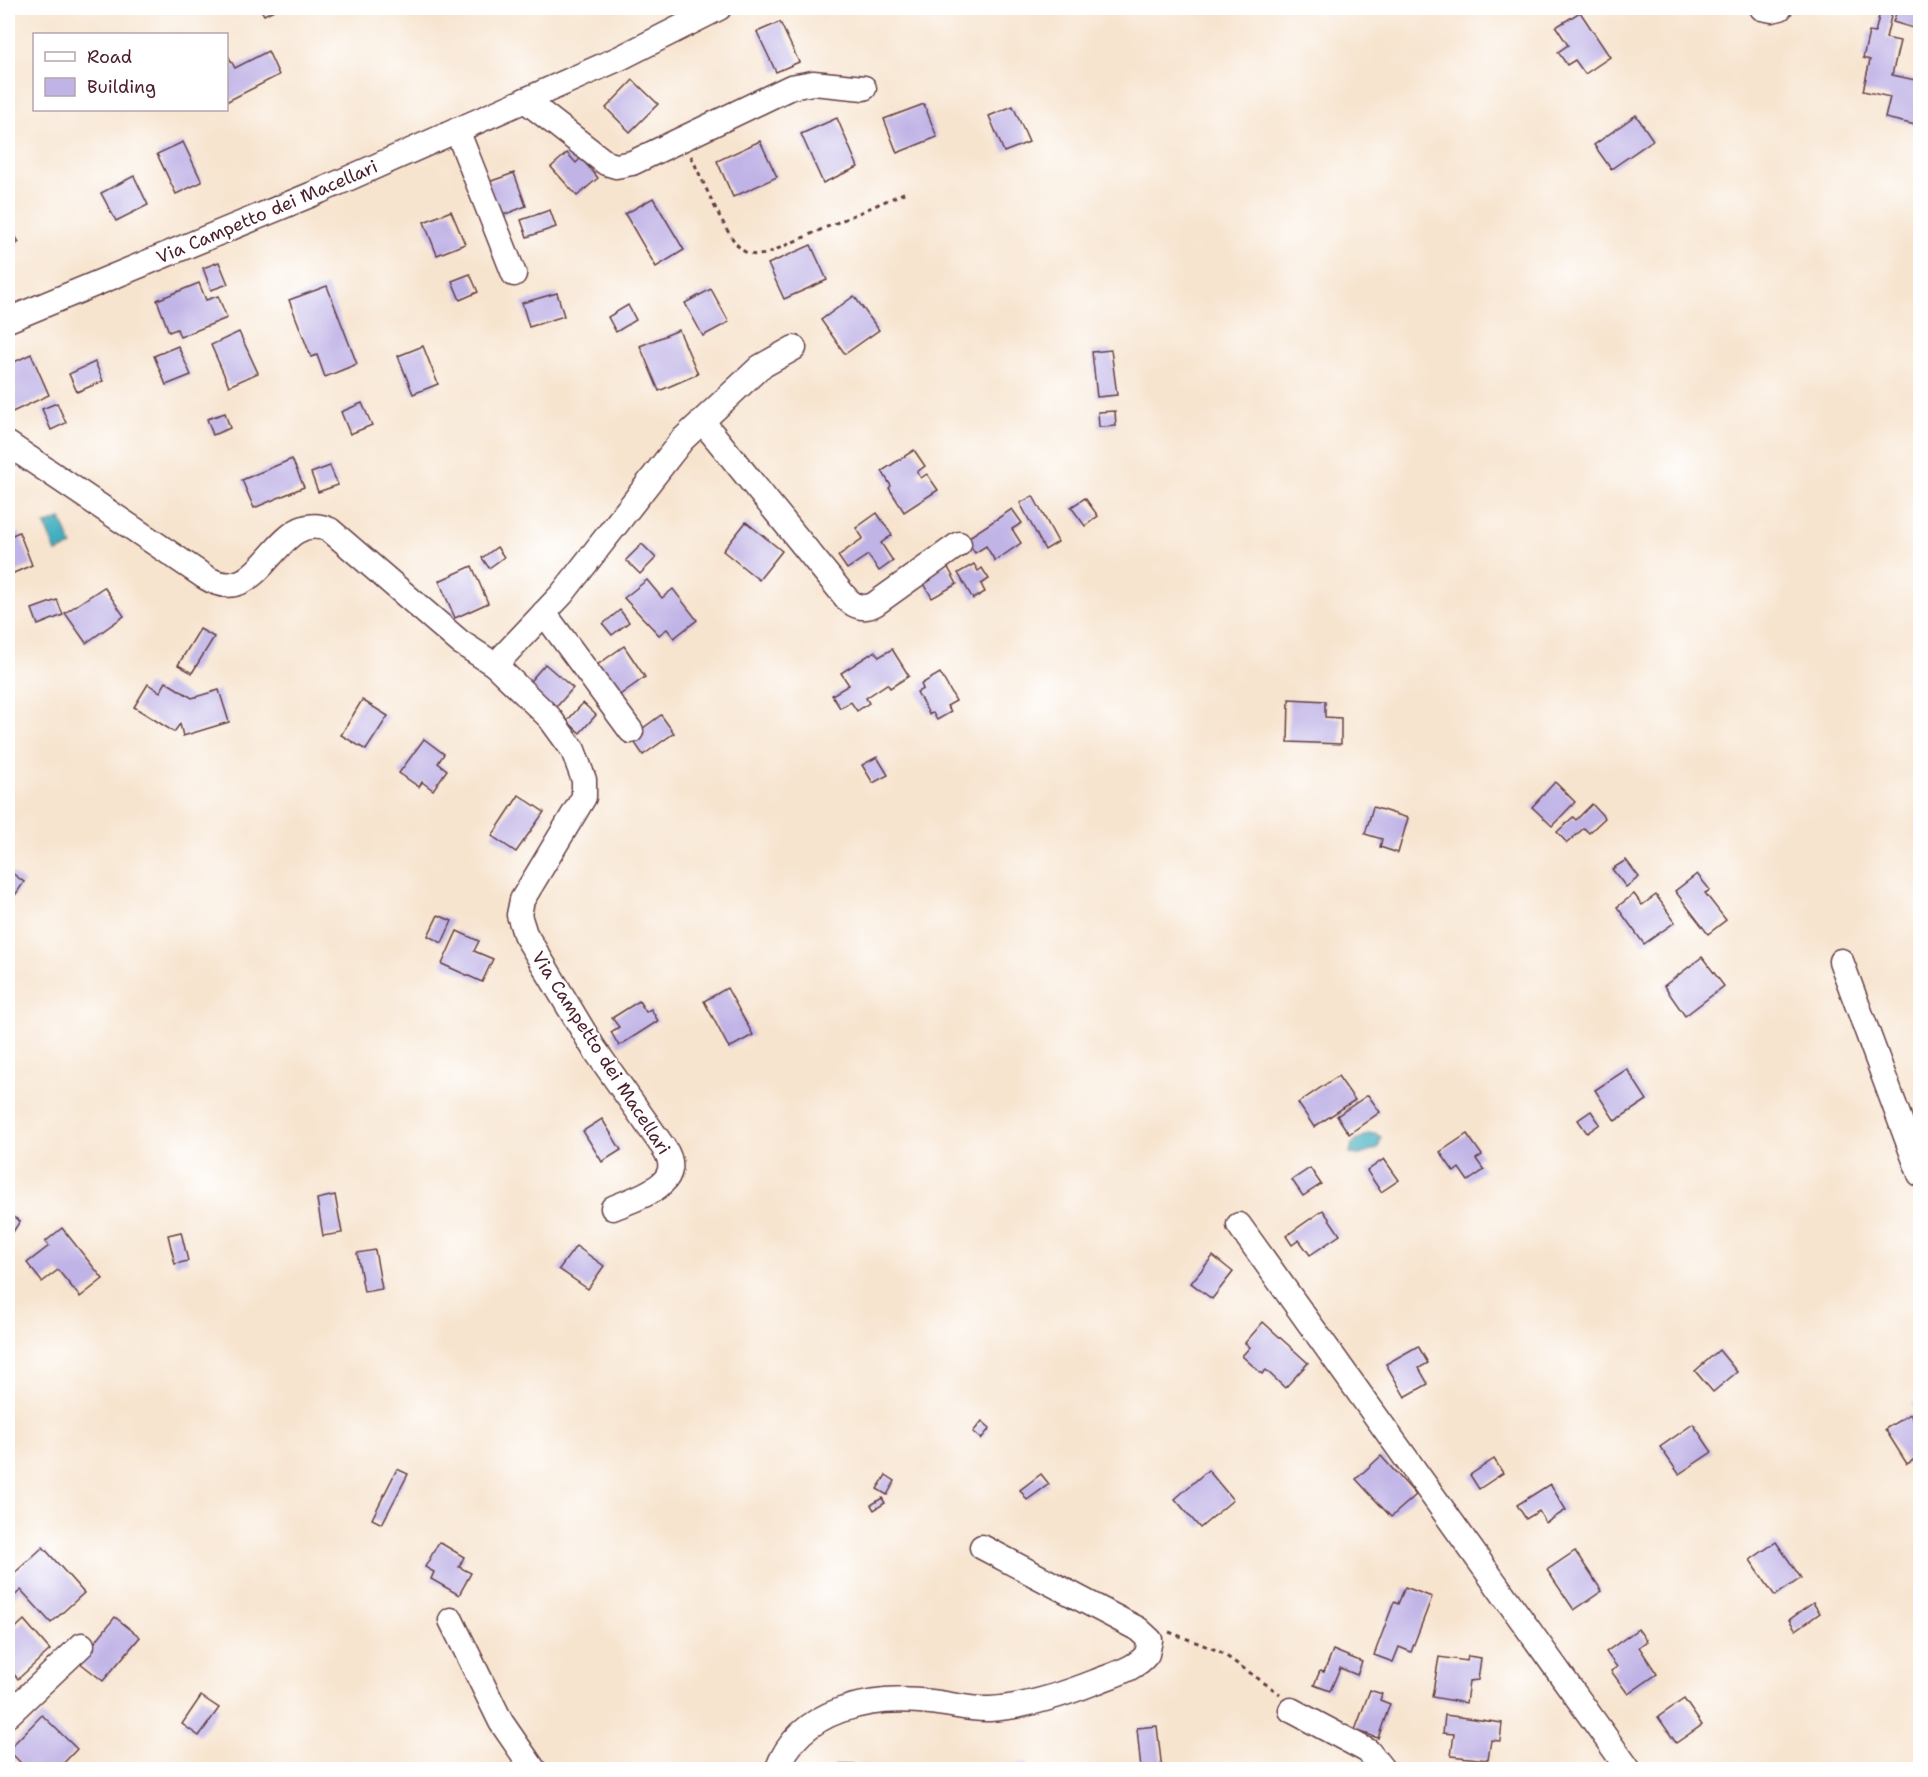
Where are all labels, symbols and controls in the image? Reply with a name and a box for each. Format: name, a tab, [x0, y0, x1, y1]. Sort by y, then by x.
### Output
legend	[33, 33, 228, 111]
text: Road	[87, 45, 132, 69]
text: Building	[87, 75, 156, 99]
street label: Via Campetto dei Macellari	[153, 154, 381, 270]
street label: Via Campetto dei Macellari	[526, 947, 676, 1159]

